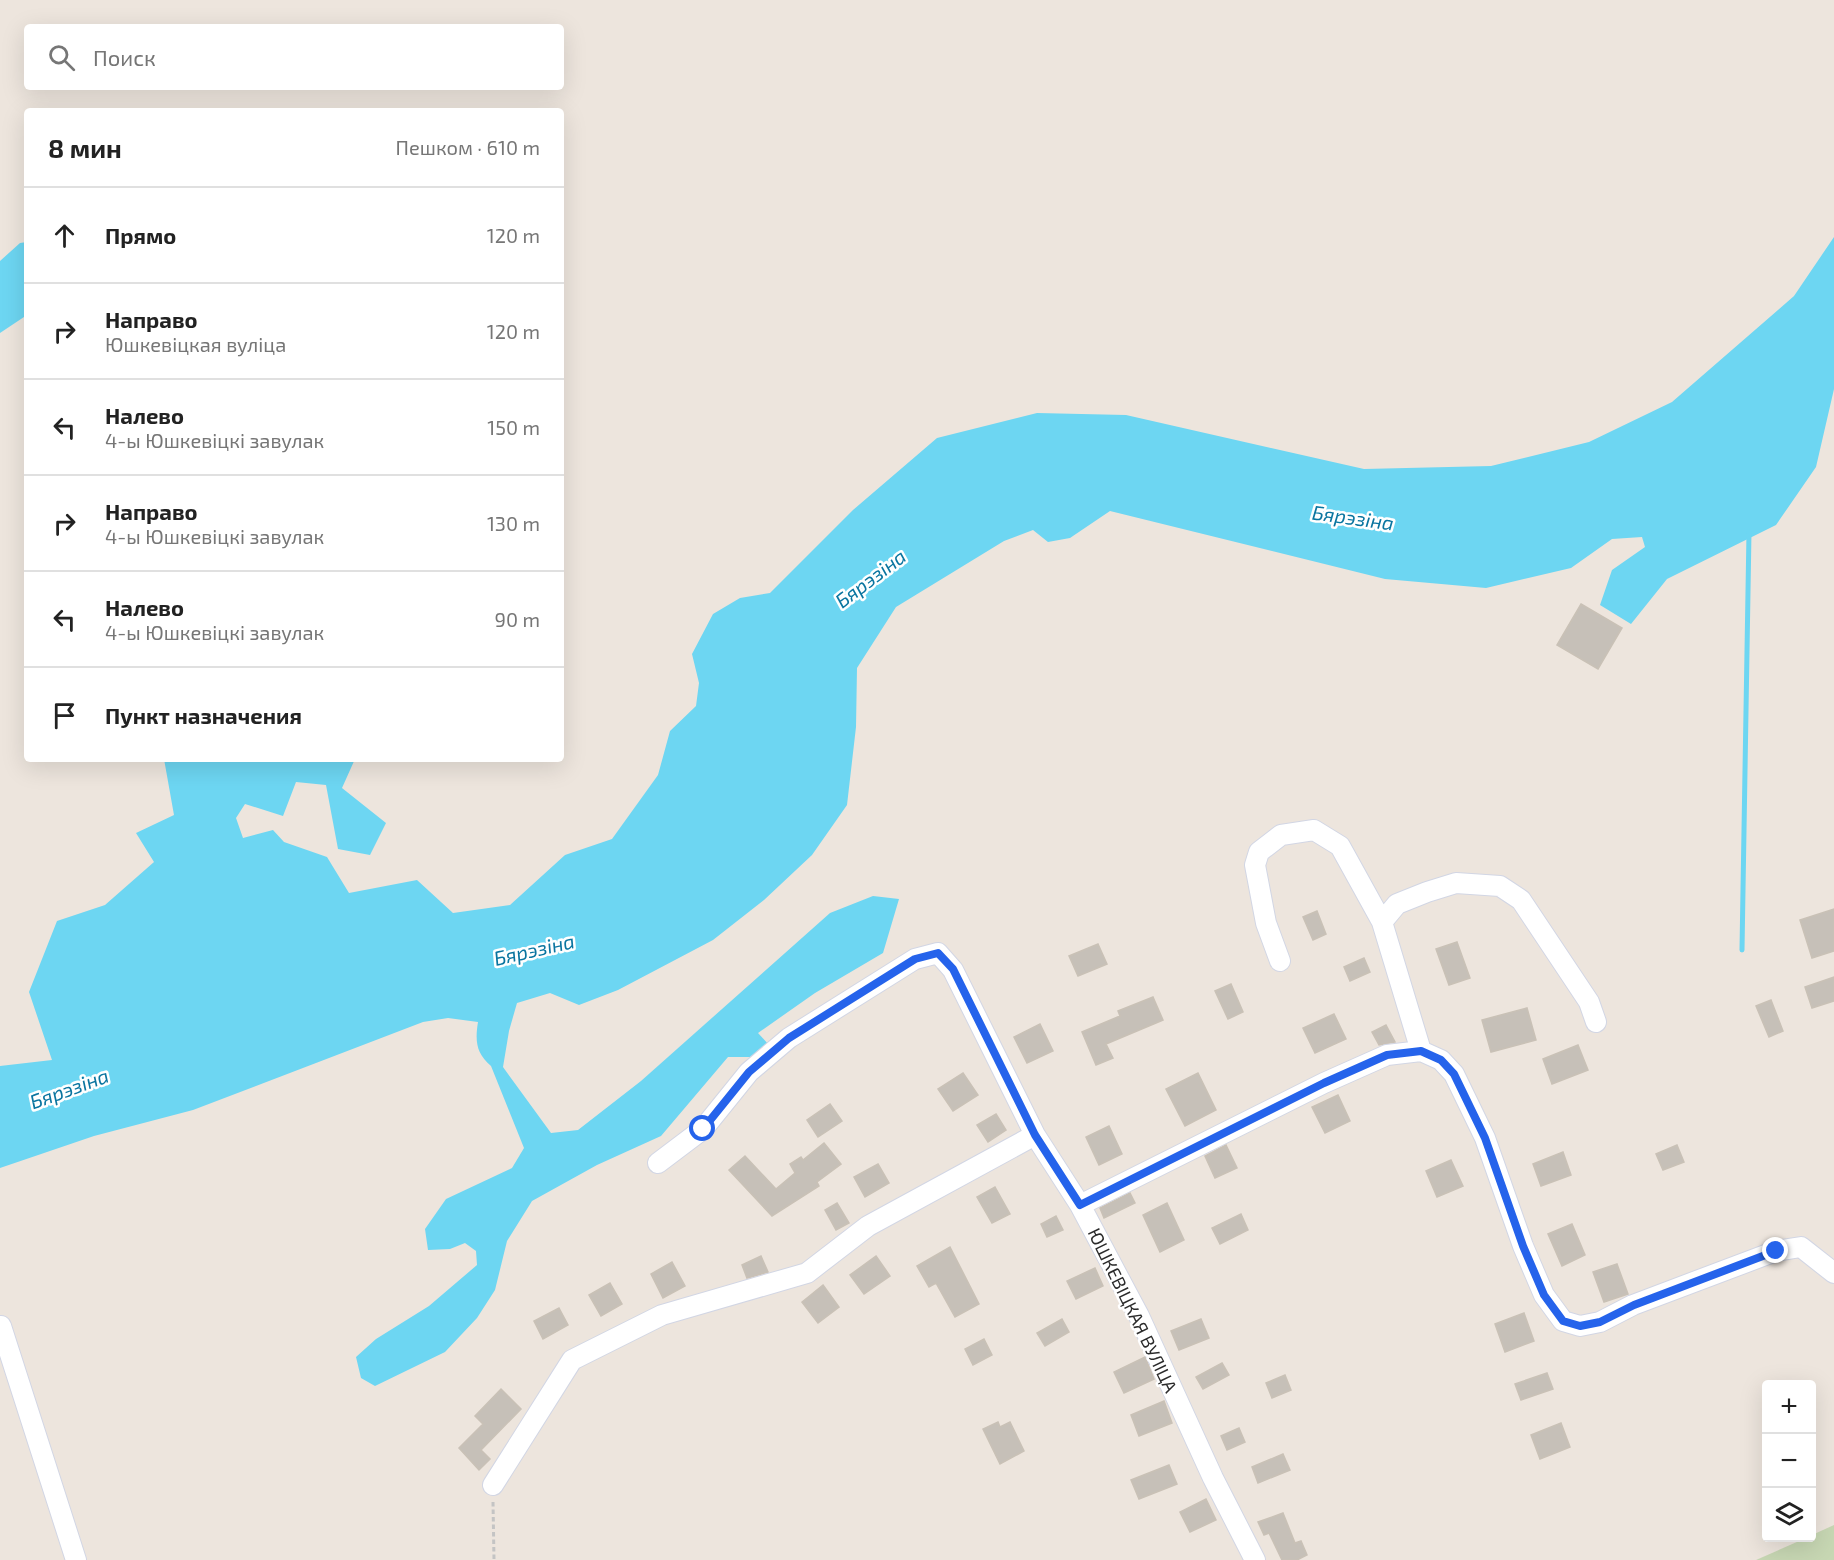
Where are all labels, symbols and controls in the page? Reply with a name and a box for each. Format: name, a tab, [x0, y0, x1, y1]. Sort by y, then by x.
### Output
search box	[24, 24, 564, 90]
icon: search	[45, 41, 78, 74]
text: Поиск	[93, 44, 156, 70]
text: 8 мин	[48, 132, 122, 163]
text: Пешком · 610 m	[396, 135, 540, 159]
icon: ahead	[48, 219, 81, 252]
text: Прямо	[105, 222, 176, 248]
text: 120 m	[487, 223, 540, 247]
text: Направо	[105, 306, 198, 332]
icon: right	[48, 315, 81, 348]
text: 120 m	[487, 319, 540, 343]
text: Юшкевіцкая вуліца	[105, 332, 286, 356]
text: Налево	[105, 402, 184, 428]
icon: left	[48, 411, 81, 444]
text: 150 m	[487, 415, 540, 439]
text: 4-ы Юшкевіцкі завулак	[105, 428, 324, 452]
text: Направо	[105, 498, 198, 524]
water label: Бярэзіна	[1311, 499, 1395, 535]
icon: right	[48, 507, 81, 540]
text: 130 m	[487, 511, 540, 535]
text: 4-ы Юшкевіцкі завулак	[105, 524, 324, 548]
water label: Бярэзіна	[830, 544, 910, 612]
text: Налево	[105, 594, 184, 620]
icon: left	[48, 603, 81, 636]
text: 90 m	[495, 607, 540, 631]
text: 4-ы Юшкевіцкі завулак	[105, 620, 324, 644]
icon: arrive	[48, 699, 81, 732]
text: Пункт назначения	[105, 702, 302, 728]
water label: Бярэзіна	[491, 928, 577, 970]
water label: Бярэзіна	[26, 1063, 112, 1113]
route start	[689, 1115, 715, 1141]
street label: ЮШКЕВІЦКАЯ ВУЛІЦА	[1084, 1224, 1183, 1397]
route end	[1762, 1237, 1788, 1263]
map controls	[1762, 1380, 1816, 1542]
button: +	[1762, 1380, 1816, 1434]
button: −	[1762, 1434, 1816, 1488]
button: layers	[1762, 1488, 1816, 1542]

